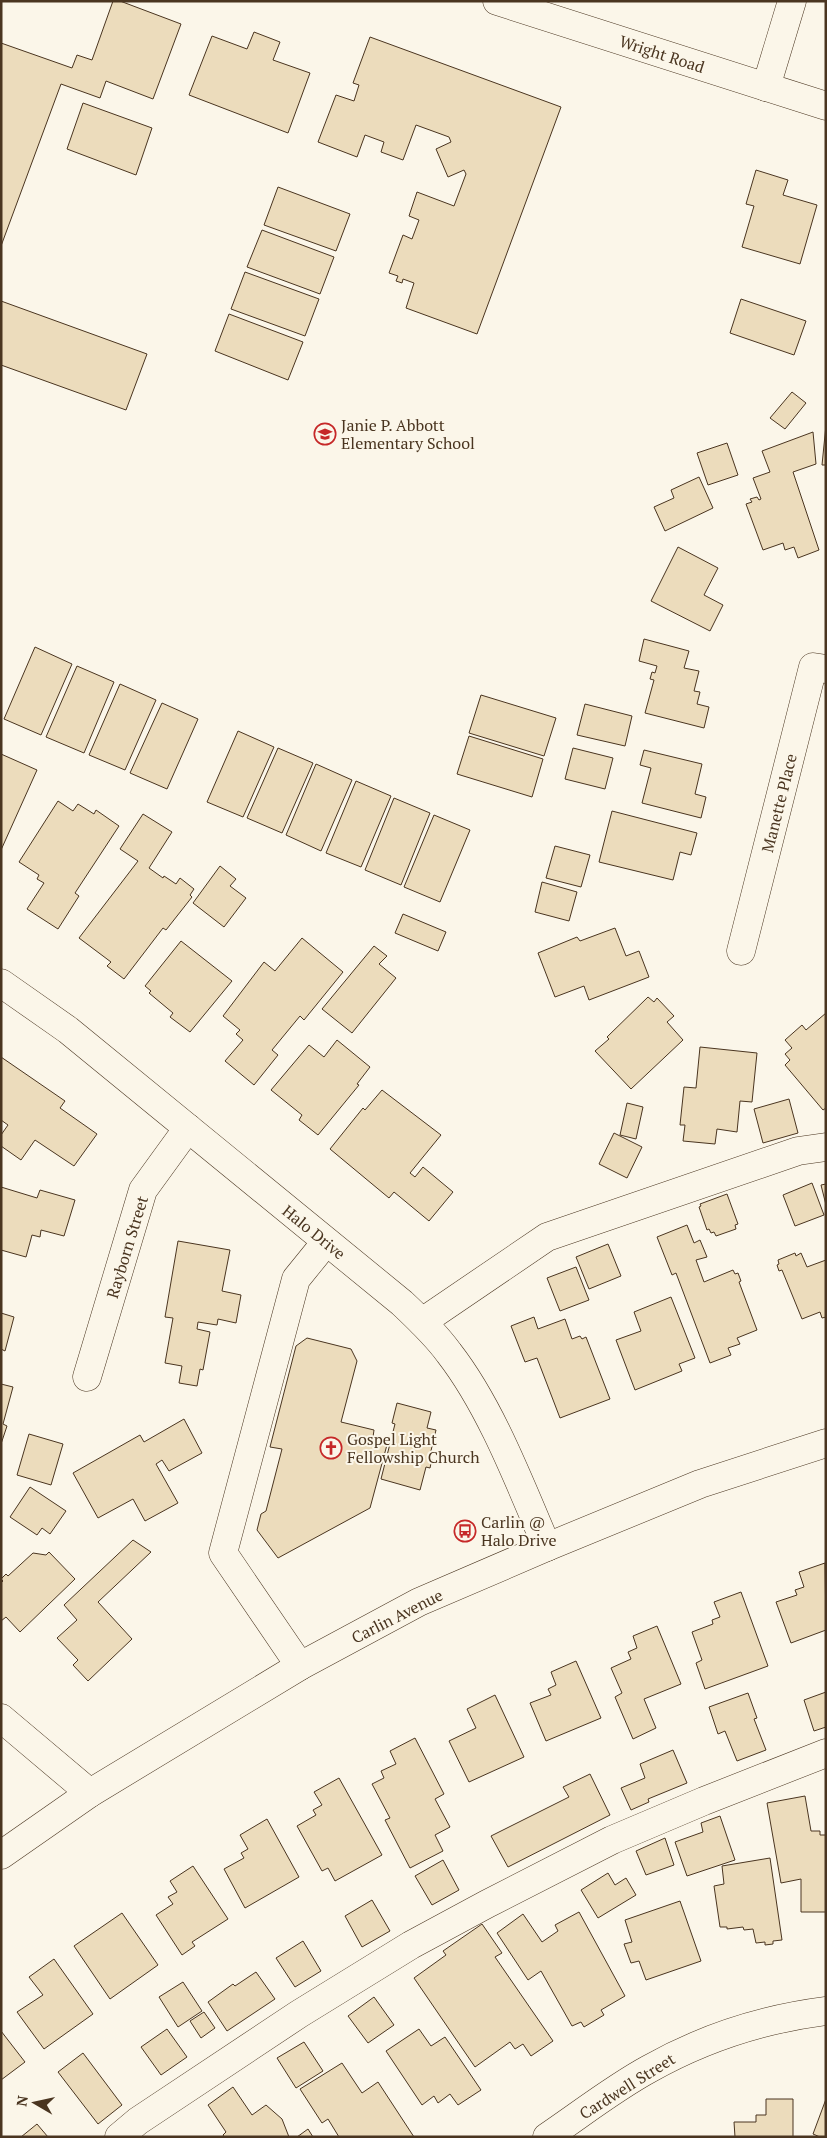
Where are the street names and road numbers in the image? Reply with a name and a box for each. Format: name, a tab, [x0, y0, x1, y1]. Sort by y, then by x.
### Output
street label: Wright Road	[617, 30, 707, 78]
street label: Manette Place	[756, 751, 802, 855]
street label: Rayborn Street	[101, 1193, 153, 1301]
street label: Halo Drive	[278, 1200, 350, 1264]
street label: Carlin Avenue	[348, 1584, 446, 1648]
street label: Cardwell Street	[575, 2048, 679, 2124]

